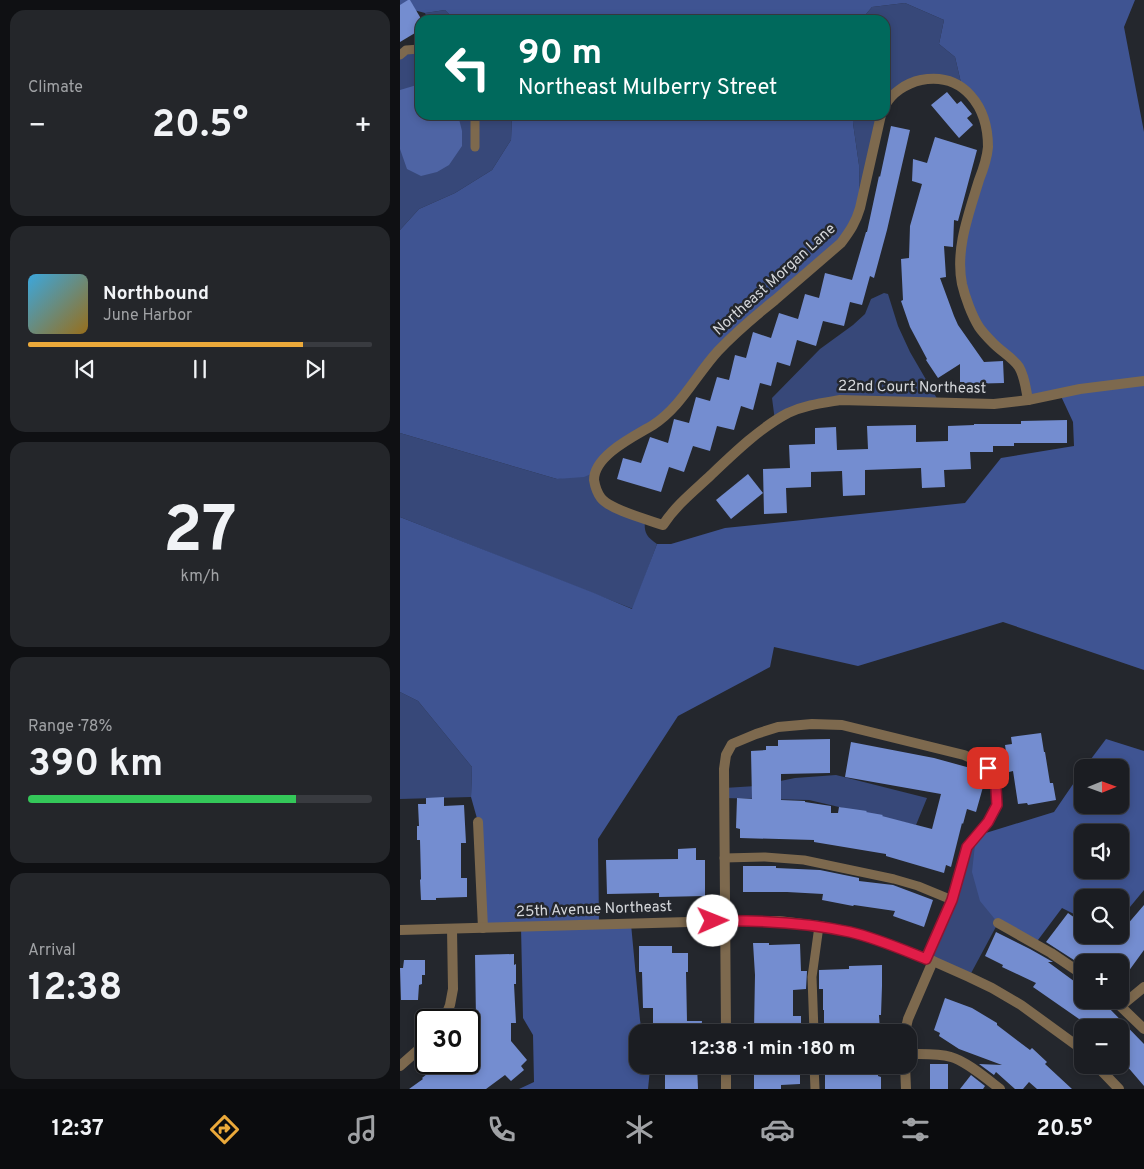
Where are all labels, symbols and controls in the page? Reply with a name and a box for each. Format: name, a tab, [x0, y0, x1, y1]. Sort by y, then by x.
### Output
text: 90 m	[518, 32, 602, 76]
icon: left	[435, 35, 500, 100]
text: Northeast Mulberry Street	[518, 75, 777, 102]
text: Climate	[28, 78, 83, 98]
text: 20.5°	[152, 102, 248, 151]
text: −	[28, 109, 46, 145]
text: +	[354, 109, 372, 145]
street label: Northeast Morgan Lane	[710, 220, 840, 340]
text: Northbound	[103, 282, 209, 306]
text: June Harbor	[103, 306, 192, 326]
icon: previous	[71, 355, 99, 383]
icon: pause	[186, 355, 214, 383]
icon: next	[301, 355, 329, 383]
street label: 22nd Court Northeast	[838, 377, 986, 399]
text: 27	[163, 493, 237, 575]
text: km/h	[181, 567, 219, 587]
text: Range · 78%	[28, 717, 112, 737]
text: 390 km	[28, 741, 163, 790]
pin	[967, 747, 1009, 789]
icon: arrive	[974, 754, 1002, 782]
north arrow	[1074, 759, 1129, 814]
map controls	[1074, 759, 1129, 1074]
button: sound	[1074, 824, 1129, 879]
button: search	[1074, 889, 1129, 944]
position arrow	[686, 894, 738, 946]
street label: 25th Avenue Northeast	[516, 898, 672, 922]
text: Arrival	[28, 941, 76, 961]
button: +	[1074, 954, 1129, 1009]
text: 12:38	[28, 965, 122, 1014]
speed limit sign: 30	[415, 1009, 480, 1074]
button: −	[1074, 1019, 1129, 1074]
text: 12:38 · 1 min · 180 m	[691, 1037, 855, 1061]
icon: directions	[207, 1112, 242, 1147]
icon: music	[345, 1112, 380, 1147]
icon: phone	[484, 1112, 519, 1147]
icon: climate	[622, 1112, 657, 1147]
icon: car	[760, 1112, 795, 1147]
icon: filters	[898, 1112, 933, 1147]
text: 12:37	[52, 1116, 104, 1143]
text: 20.5°	[1037, 1116, 1092, 1143]

